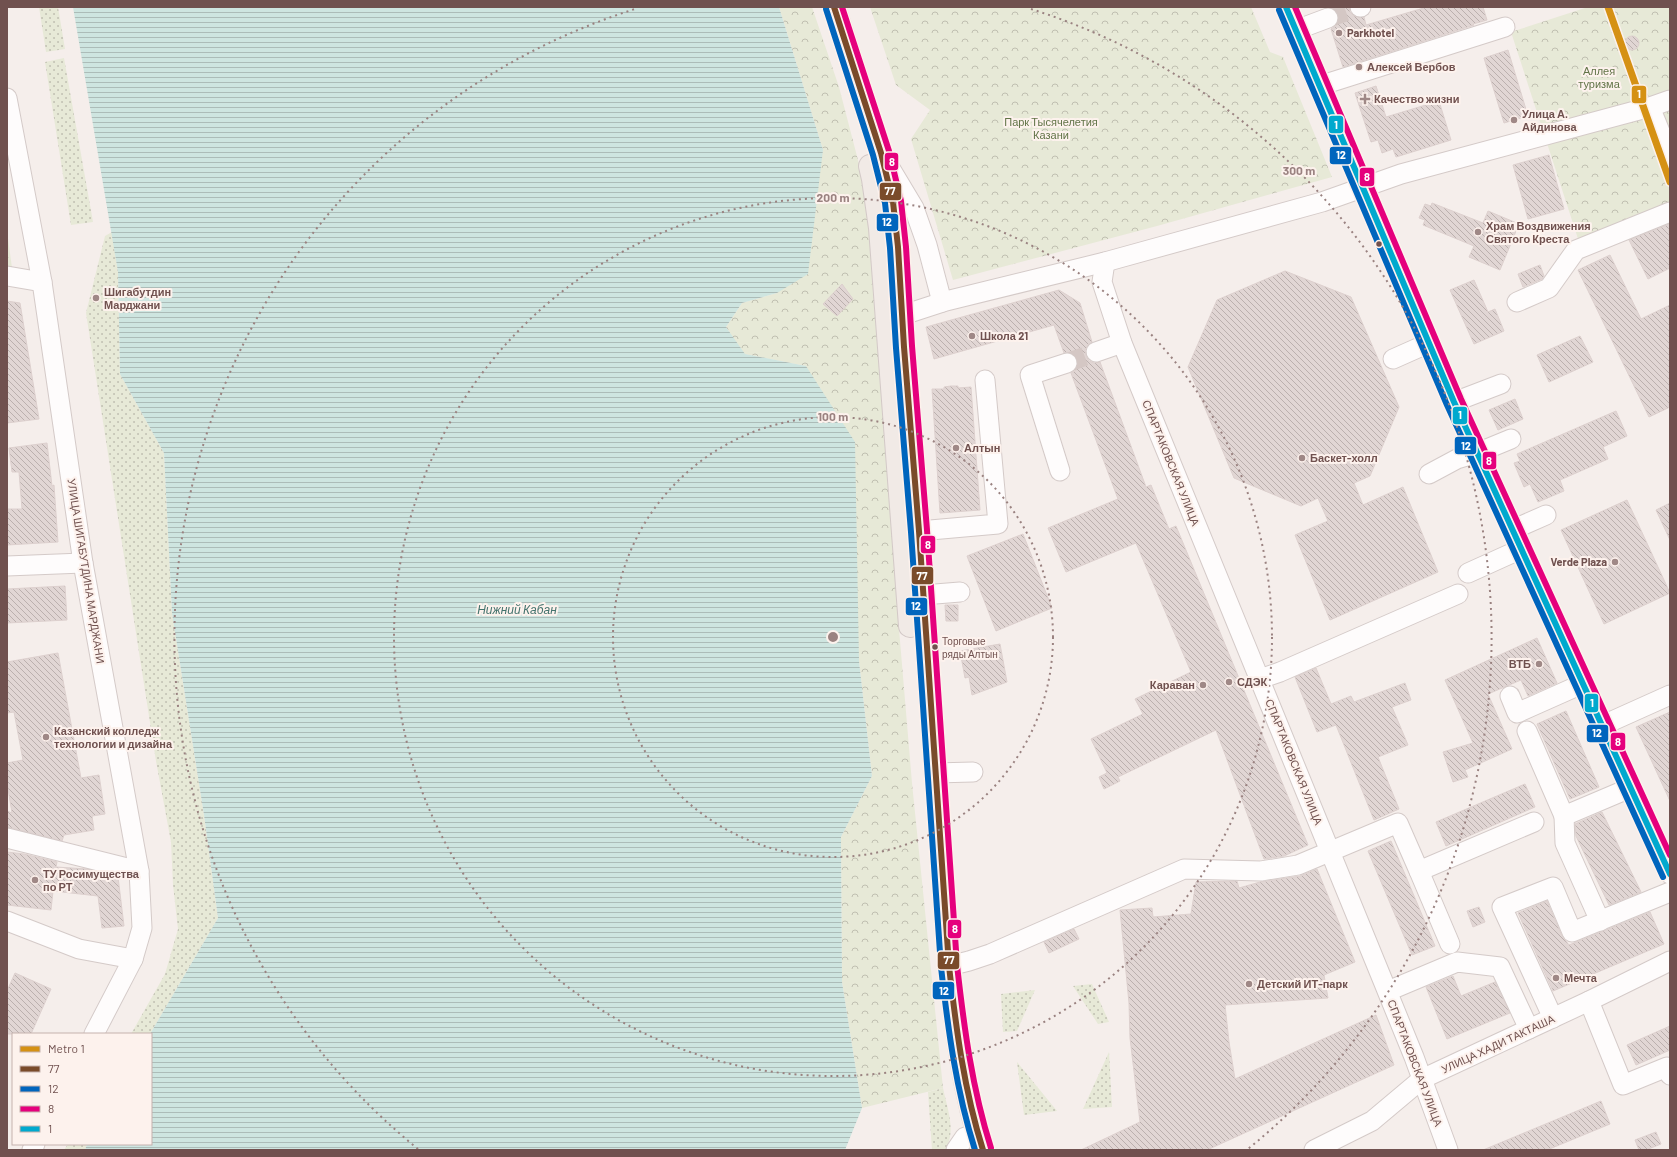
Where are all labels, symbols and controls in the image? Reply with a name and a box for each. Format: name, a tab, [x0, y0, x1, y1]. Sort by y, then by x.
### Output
place label: Parkhotel	[1347, 26, 1394, 39]
marker: Parkhotel	[1334, 28, 1344, 38]
place label: Алексей Вербов	[1367, 60, 1456, 73]
marker: Алексей Вербов	[1354, 62, 1364, 72]
park label: Аллея туризма	[1578, 64, 1621, 90]
line badge: 1	[1631, 85, 1647, 104]
text: 1	[1637, 87, 1641, 100]
place label: Качество жизни	[1374, 92, 1460, 105]
marker: Качество жизни	[1359, 93, 1371, 105]
place label: Улица А. Айдинова	[1522, 107, 1577, 133]
park label: Парк Тысячелетия Казани	[1004, 115, 1098, 141]
line badge: 1	[1328, 115, 1344, 134]
marker: Улица А. Айдинова	[1509, 115, 1519, 125]
text: 1	[1334, 118, 1338, 131]
line badge: 12	[1329, 146, 1352, 165]
text: 12	[1336, 148, 1346, 161]
line badge: 8	[884, 152, 899, 171]
text: 8	[889, 155, 895, 168]
text: 300 m	[1283, 163, 1315, 177]
line badge: 8	[1359, 167, 1375, 187]
text: 8	[1364, 170, 1370, 183]
line badge: 77	[879, 182, 902, 201]
text: 77	[885, 184, 896, 197]
text: 200 m	[817, 190, 849, 204]
line badge: 12	[876, 213, 899, 232]
text: 12	[882, 215, 892, 228]
place label: Храм Воздвижения Святого Креста	[1486, 219, 1591, 245]
marker: Храм Воздвижения Святого Креста	[1473, 227, 1483, 237]
unlabelled marker	[1374, 239, 1384, 249]
place label: Шигабутдин Марджани	[104, 285, 171, 311]
marker: Шигабутдин Марджани	[91, 293, 101, 303]
place label: Школа 21	[980, 329, 1028, 342]
marker: Школа 21	[967, 331, 977, 341]
street label: СПАРТАКОВСКАЯ УЛИЦА	[1140, 398, 1203, 528]
line badge: 1	[1452, 406, 1468, 425]
text: 1	[1458, 408, 1462, 421]
text: 100 m	[818, 409, 848, 423]
line badge: 12	[1454, 436, 1477, 455]
text: 12	[1461, 439, 1471, 452]
place label: Алтын	[964, 441, 1000, 454]
marker: Алтын	[951, 443, 961, 453]
place label: Баскет-холл	[1310, 451, 1378, 464]
line badge: 8	[1482, 451, 1497, 470]
marker: Баскет-холл	[1297, 453, 1307, 463]
text: 8	[1486, 454, 1492, 467]
street label: УЛИЦА ШИГАБУТДИНА МАРДЖАНИ	[65, 478, 108, 664]
line badge: 8	[920, 535, 936, 554]
text: 8	[925, 538, 931, 551]
place label: Verde Plaza	[1550, 555, 1607, 568]
marker: Verde Plaza	[1610, 557, 1620, 567]
line badge: 77	[911, 566, 934, 585]
text: 77	[917, 569, 928, 582]
line badge: 12	[905, 597, 928, 616]
text: 12	[911, 599, 921, 612]
water label: Нижний Кабан	[477, 602, 557, 616]
centre of rings	[826, 630, 840, 644]
place label: Торговые ряды Алтын	[942, 635, 998, 660]
marker: Торговые ряды Алтын	[930, 642, 940, 652]
place label: ВТБ	[1509, 657, 1531, 670]
marker: ВТБ	[1534, 659, 1544, 669]
place label: СДЭК	[1237, 675, 1267, 688]
marker: СДЭК	[1224, 677, 1234, 687]
place label: Караван	[1150, 678, 1195, 691]
marker: Караван	[1198, 680, 1208, 690]
line badge: 1	[1584, 693, 1599, 713]
text: 1	[1590, 696, 1594, 709]
street label: СПАРТАКОВСКАЯ УЛИЦА	[1263, 697, 1326, 827]
place label: Казанский колледж технологии и дизайна	[54, 724, 173, 750]
line badge: 12	[1586, 724, 1609, 743]
text: 12	[1592, 726, 1602, 739]
marker: Казанский колледж технологии и дизайна	[41, 732, 51, 742]
line badge: 8	[1610, 732, 1626, 751]
text: 8	[1615, 735, 1621, 748]
place label: ТУ Росимущества по РТ	[43, 867, 140, 893]
marker: ТУ Росимущества по РТ	[30, 875, 40, 885]
line badge: 8	[947, 919, 962, 939]
text: 8	[952, 922, 958, 935]
line badge: 77	[937, 951, 960, 970]
text: 77	[944, 953, 955, 966]
place label: Мечта	[1564, 971, 1598, 984]
marker: Мечта	[1551, 973, 1561, 983]
place label: Детский ИТ-парк	[1257, 977, 1348, 990]
marker: Детский ИТ-парк	[1244, 979, 1254, 989]
line badge: 12	[932, 981, 955, 1000]
text: 12	[939, 984, 949, 997]
street label: СПАРТАКОВСКАЯ УЛИЦА	[1385, 998, 1446, 1129]
street label: УЛИЦА ХАДИ ТАКТАША	[1439, 1011, 1557, 1075]
legend	[12, 1033, 152, 1145]
text: Metro 1	[48, 1041, 85, 1055]
text: 77	[48, 1061, 60, 1075]
text: 12	[48, 1081, 59, 1095]
text: 8	[48, 1101, 54, 1115]
text: 1	[48, 1121, 52, 1135]

